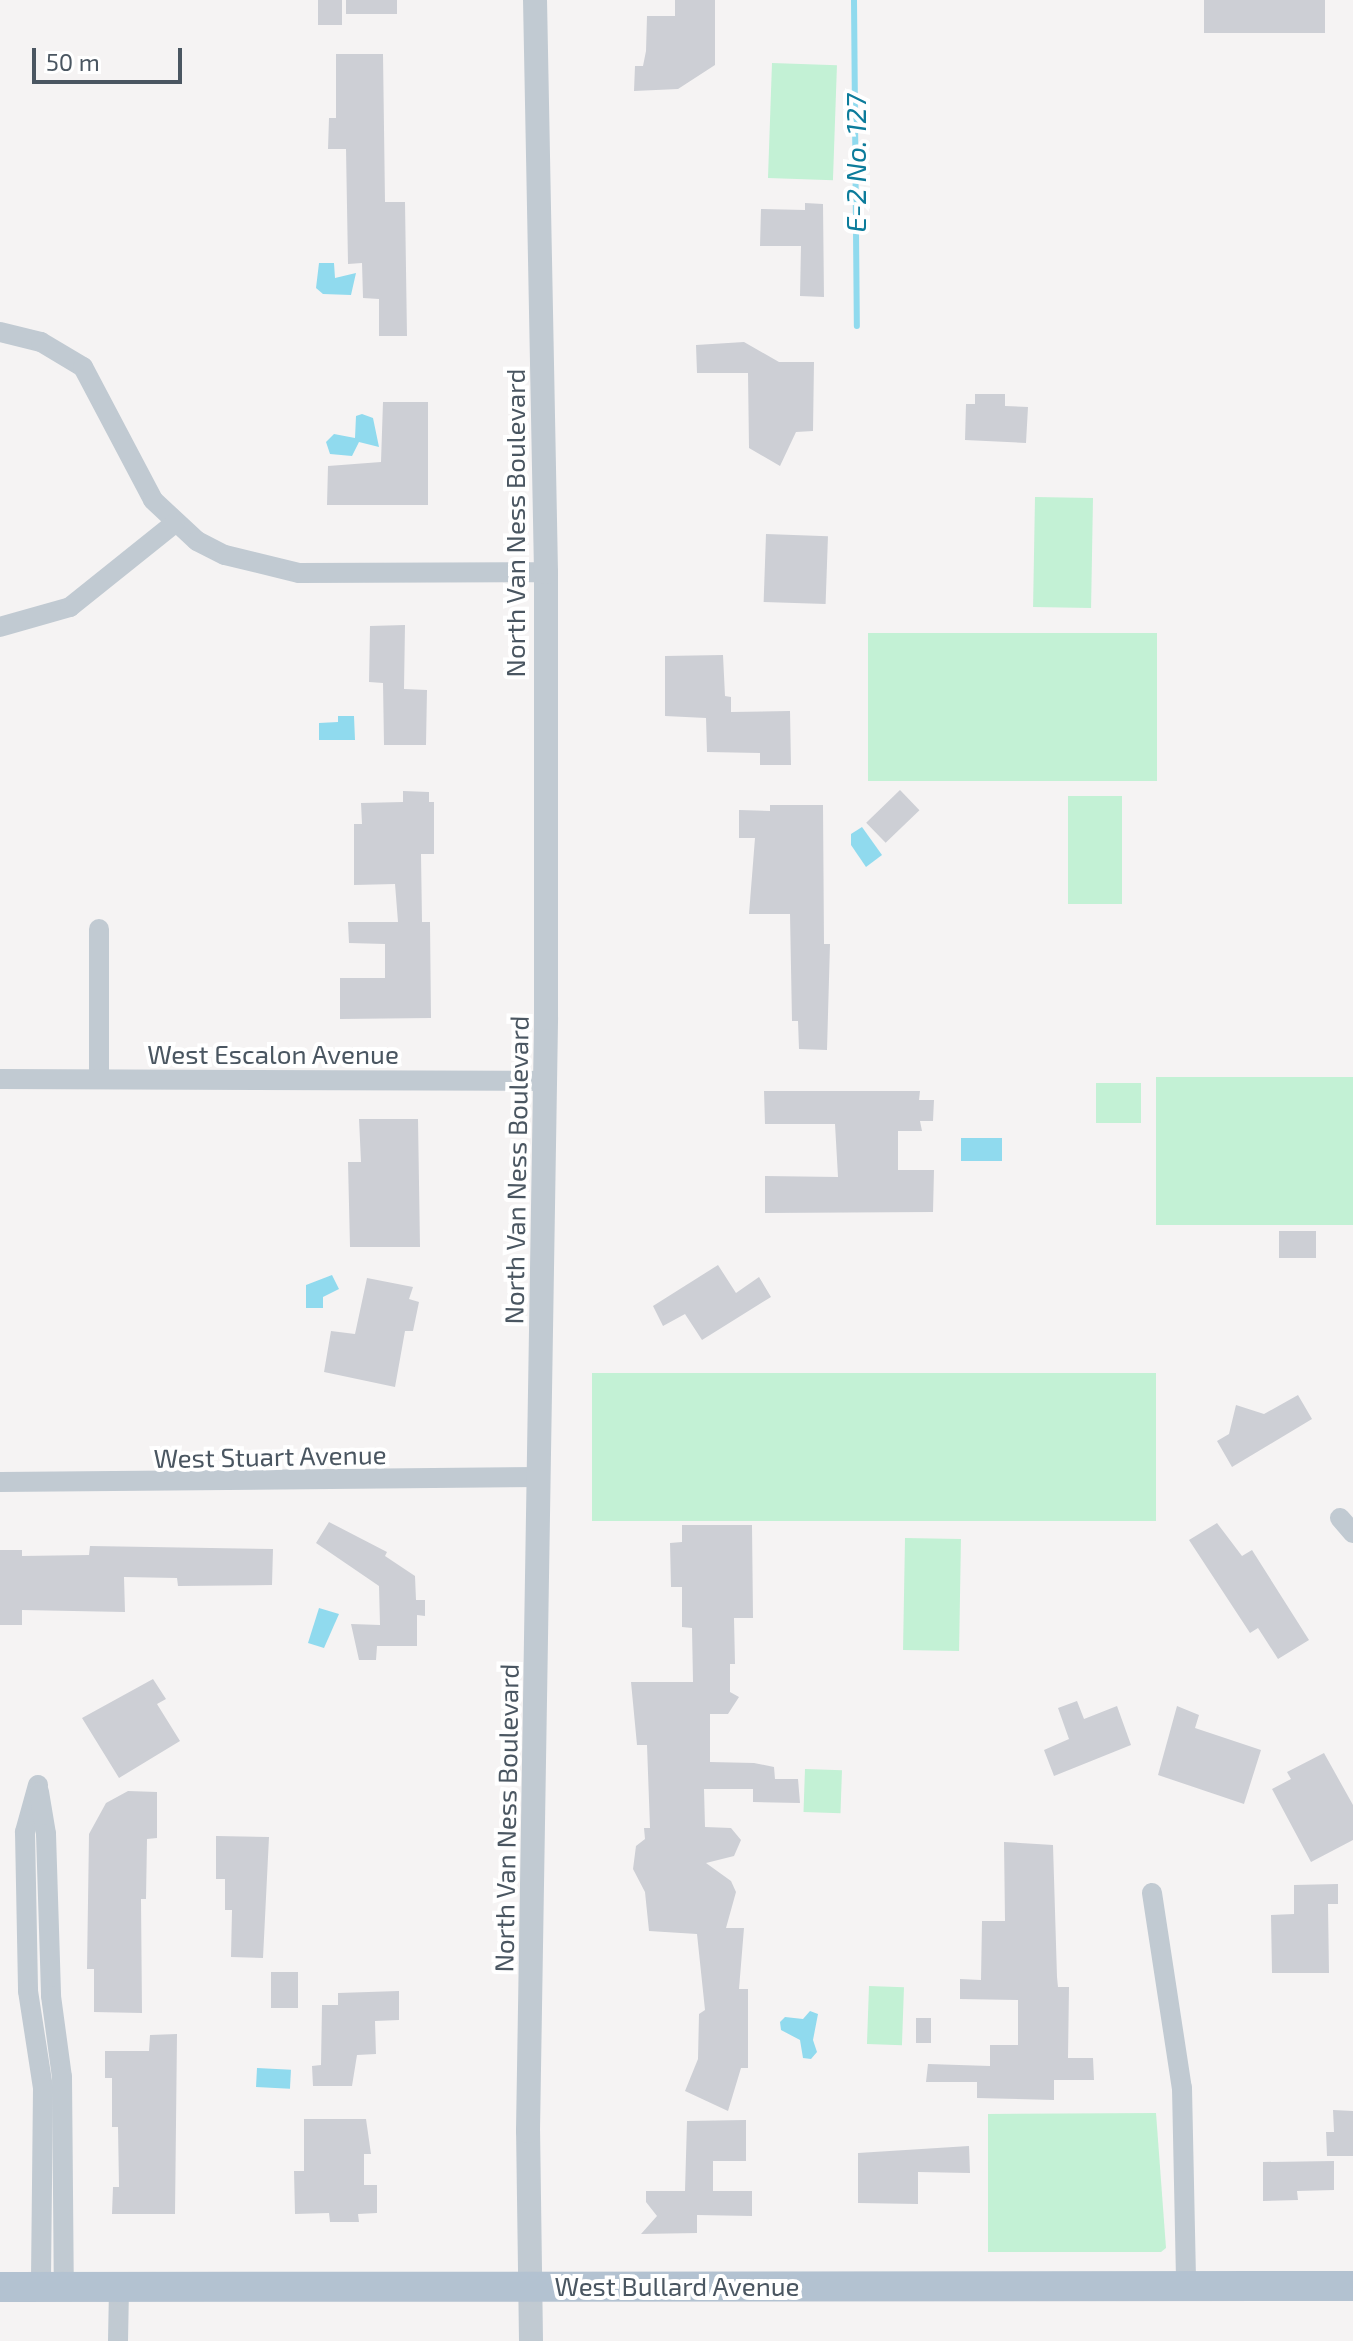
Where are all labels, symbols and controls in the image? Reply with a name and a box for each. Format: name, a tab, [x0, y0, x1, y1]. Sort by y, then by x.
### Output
scale bar	[36, 32, 186, 82]
text: 50 m	[46, 47, 100, 76]
water label: E-2 No. 127	[838, 94, 872, 232]
street label: North Van Ness Boulevard	[499, 368, 531, 678]
street label: North Van Ness Boulevard	[498, 1015, 534, 1325]
street label: West Escalon Avenue	[147, 1038, 399, 1070]
street label: West Stuart Avenue	[153, 1438, 387, 1474]
street label: North Van Ness Boulevard	[488, 1663, 524, 1973]
street label: West Bullard Avenue	[554, 2270, 800, 2302]

